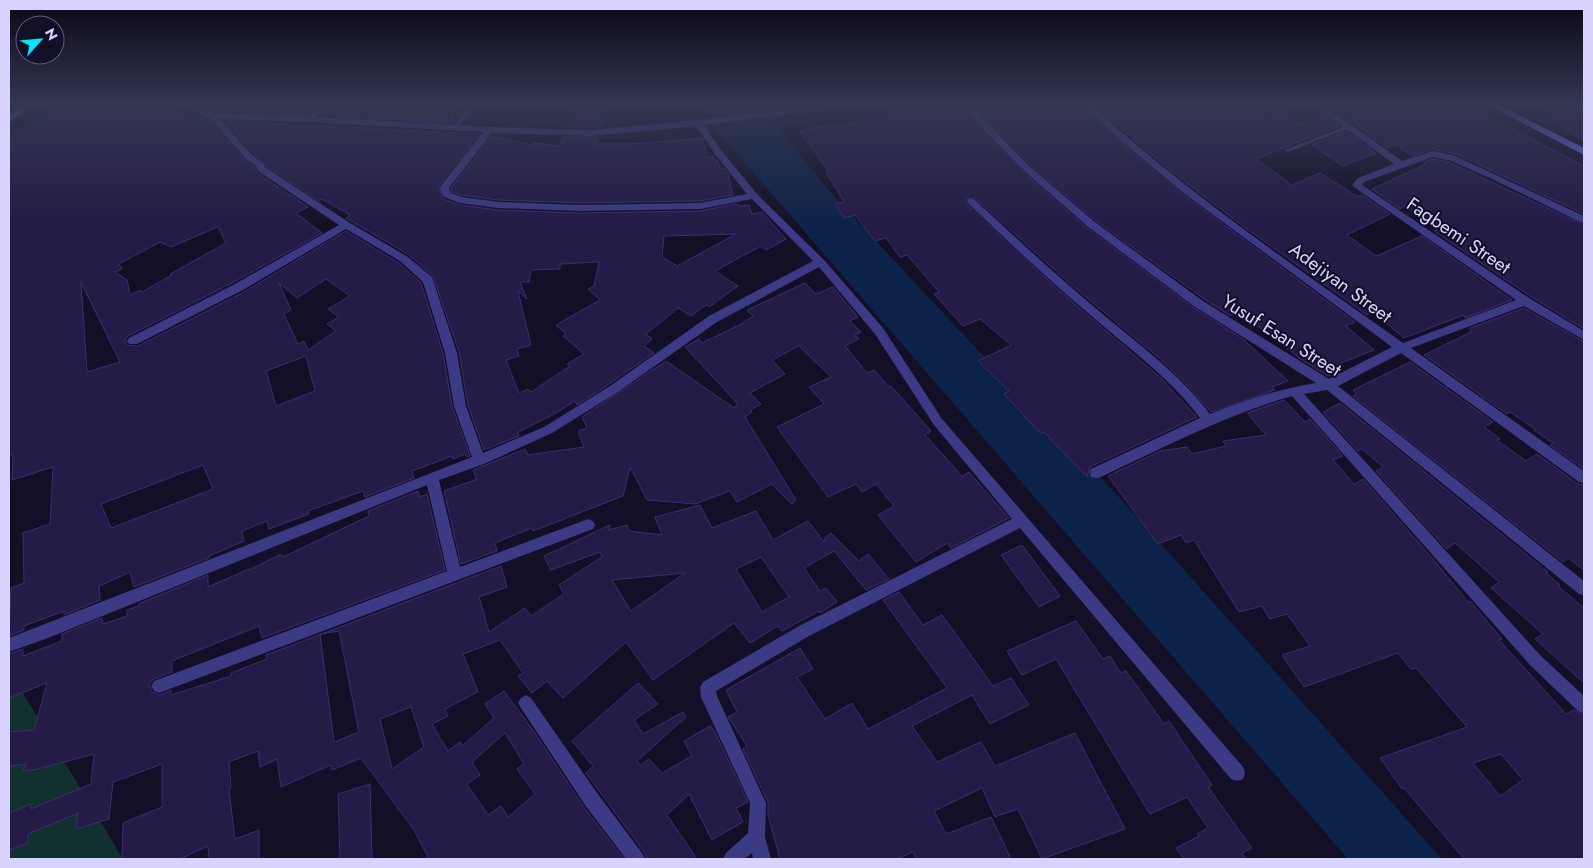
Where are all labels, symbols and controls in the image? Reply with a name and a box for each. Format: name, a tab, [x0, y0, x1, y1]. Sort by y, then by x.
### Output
north arrow	[15, 15, 65, 65]
text: N	[40, 25, 63, 44]
street label: Fagbemi Street	[1401, 191, 1517, 280]
street label: Adejiyan Street	[1284, 236, 1398, 329]
street label: Yusuf Esan Street	[1217, 288, 1347, 383]

